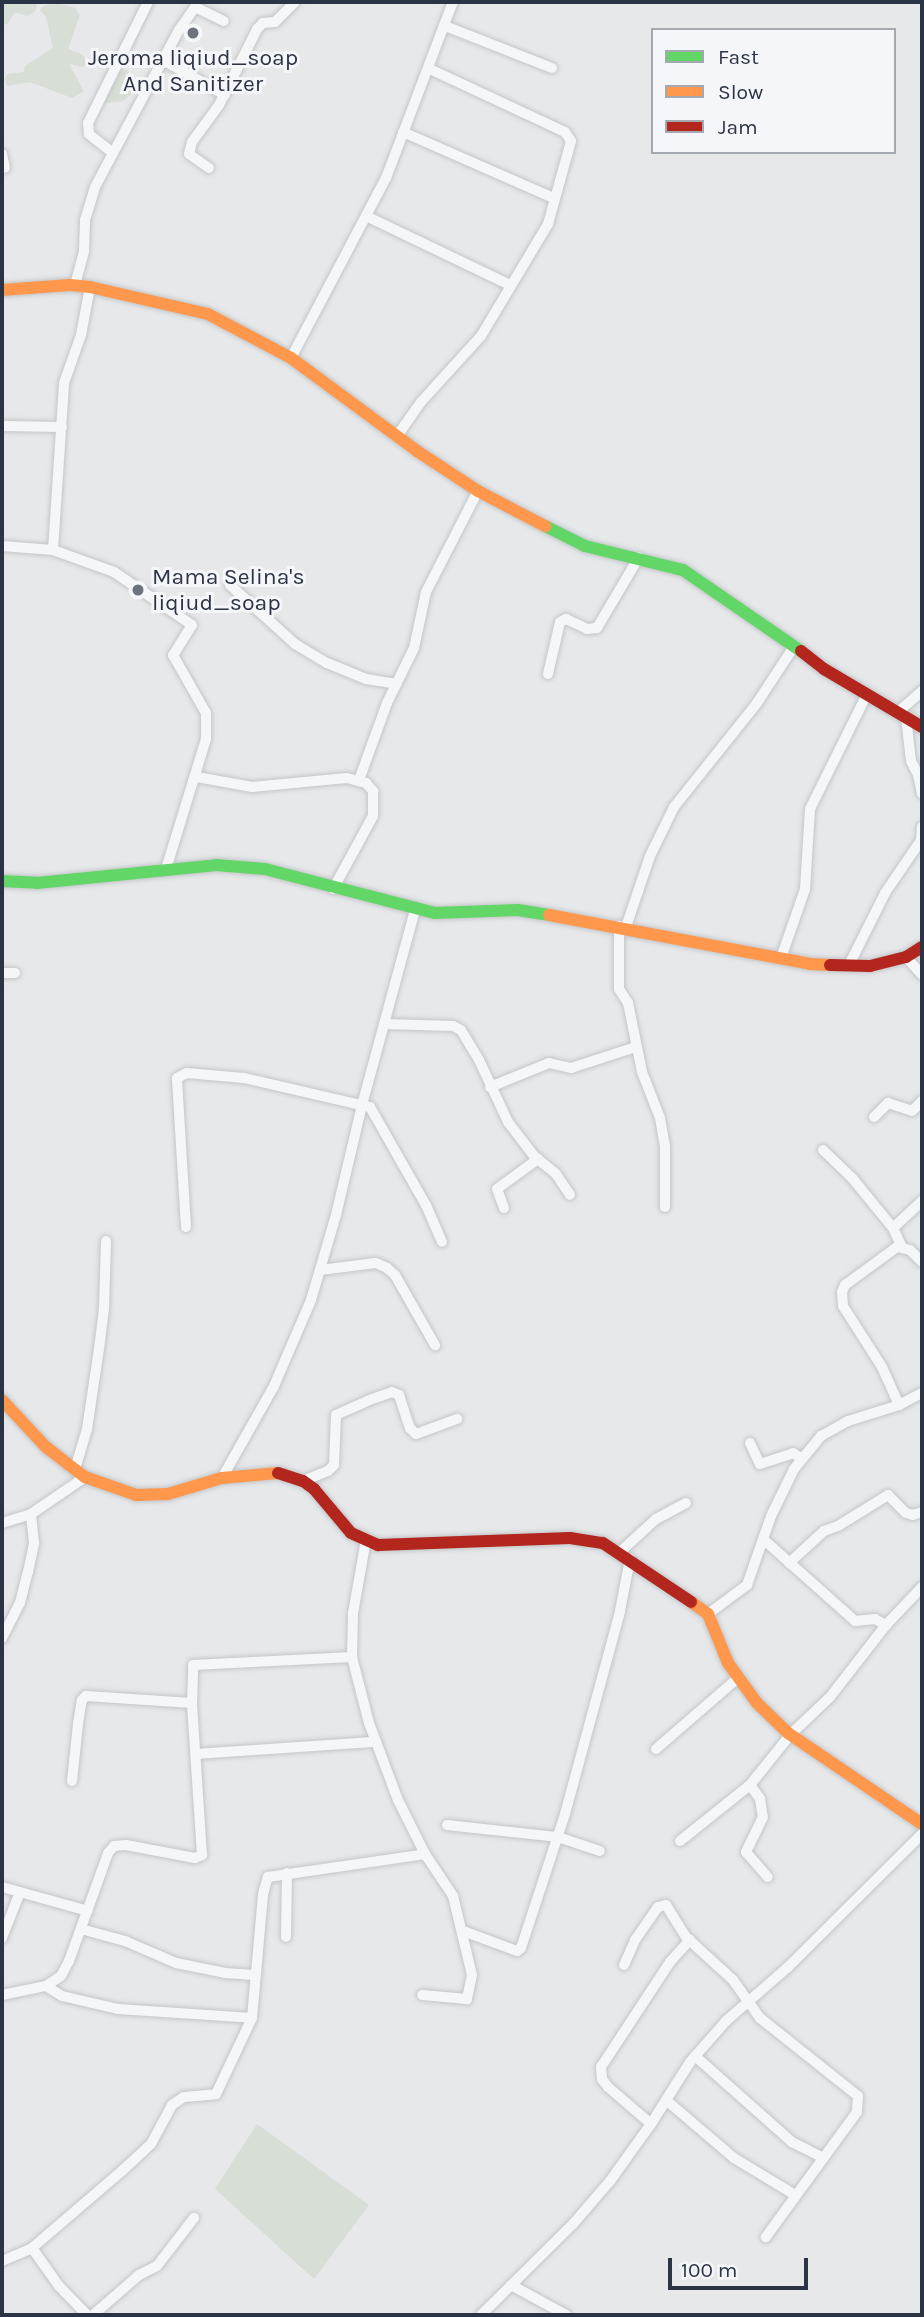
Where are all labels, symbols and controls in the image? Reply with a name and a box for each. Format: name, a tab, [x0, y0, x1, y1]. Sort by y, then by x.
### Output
marker: Jeroma liqiud_soap And Sanitizer	[185, 25, 201, 41]
legend	[651, 28, 896, 154]
place label: Jeroma liqiud_soap And Sanitizer	[88, 44, 298, 98]
text: Fast	[718, 45, 759, 69]
text: Slow	[718, 80, 763, 104]
text: Jam	[718, 115, 758, 139]
place label: Mama Selina's liqiud_soap	[152, 563, 305, 617]
marker: Mama Selina's liqiud_soap	[130, 582, 146, 598]
scale bar	[672, 2244, 812, 2288]
text: 100 m	[681, 2258, 738, 2282]

